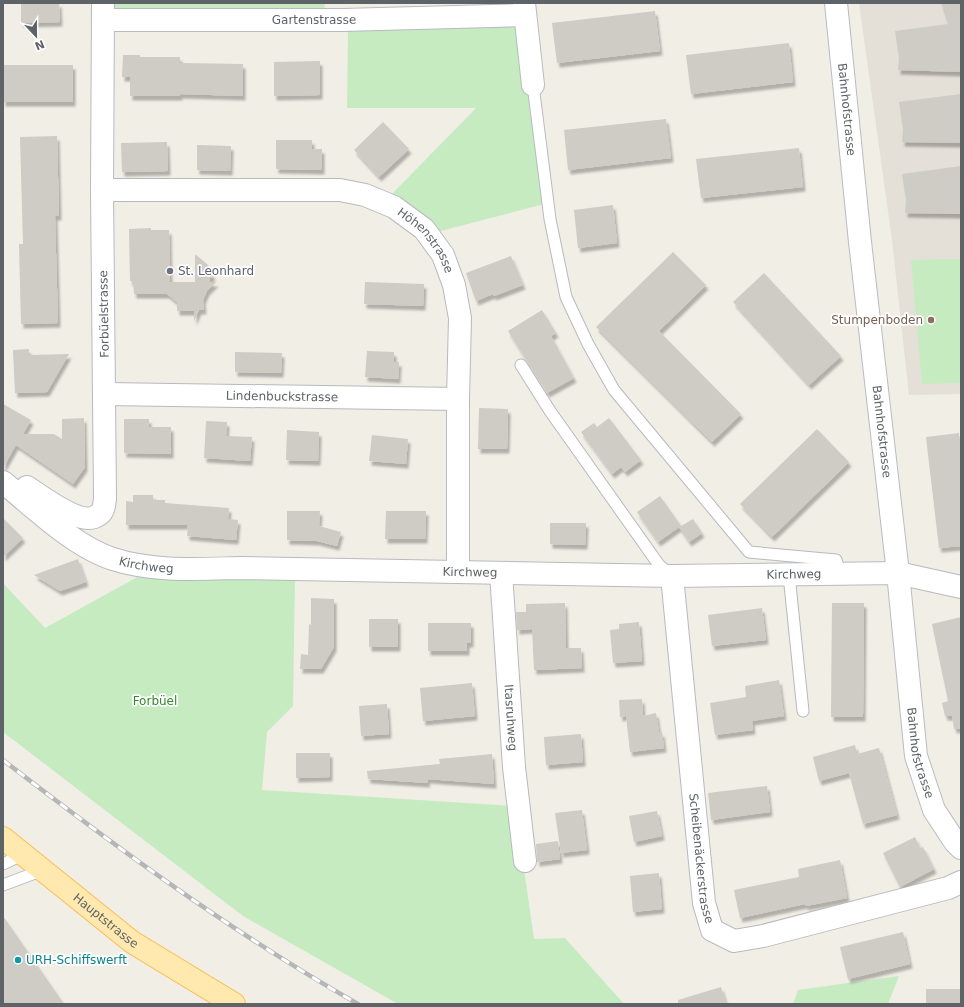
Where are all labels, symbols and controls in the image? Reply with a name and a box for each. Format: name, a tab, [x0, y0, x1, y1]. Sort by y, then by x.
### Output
street label: Gartenstrasse	[272, 13, 356, 27]
north arrow	[16, 16, 56, 56]
text: N	[33, 37, 46, 53]
street label: Bahnhofstrasse	[835, 62, 858, 157]
street label: Höhenstrasse	[395, 205, 456, 275]
place label: St. Leonhard	[178, 264, 254, 278]
marker: St. Leonhard	[165, 266, 175, 276]
street label: Forbüelstrasse	[96, 270, 112, 358]
place label: Stumpenboden	[831, 313, 923, 327]
marker: Stumpenboden	[926, 315, 936, 325]
street label: Bahnhofstrasse	[869, 384, 894, 479]
street label: Lindenbuckstrasse	[226, 389, 338, 404]
street label: Kirchweg	[117, 554, 174, 576]
street label: Kirchweg	[442, 565, 498, 580]
street label: Kirchweg	[766, 567, 821, 582]
street label: Itasruhweg	[501, 684, 520, 752]
park label: Forbüel	[133, 694, 177, 708]
street label: Bahnhofstrasse	[904, 707, 937, 800]
street label: Scheibenäckerstrasse	[686, 793, 717, 925]
street label: Hauptstrasse	[70, 890, 141, 951]
place label: URH-Schiffswerft	[26, 953, 127, 967]
marker: URH-Schiffswerft	[13, 955, 23, 965]

